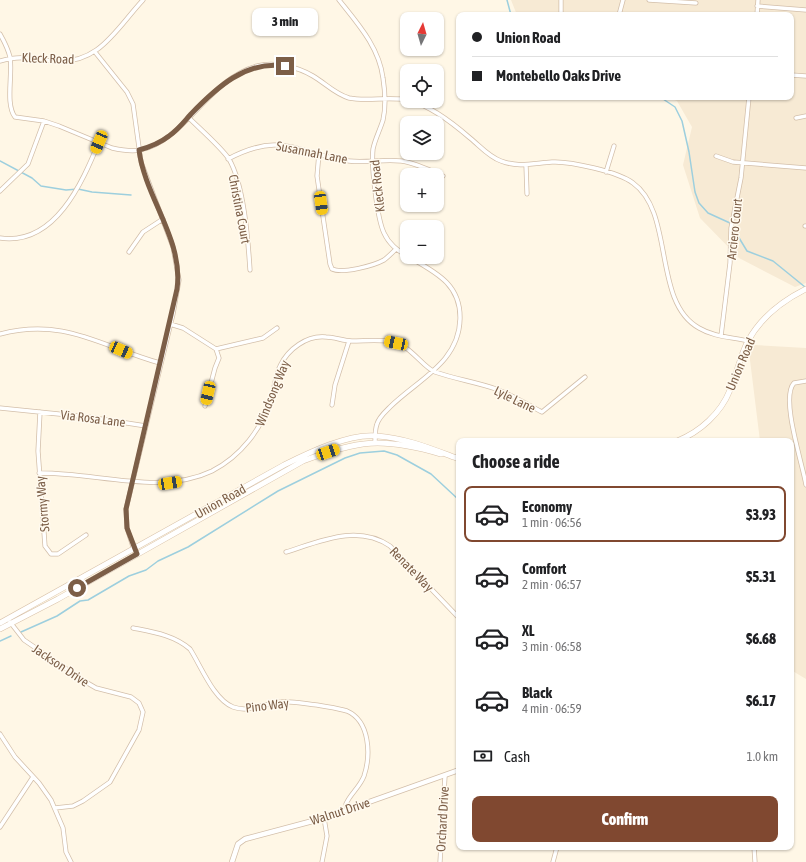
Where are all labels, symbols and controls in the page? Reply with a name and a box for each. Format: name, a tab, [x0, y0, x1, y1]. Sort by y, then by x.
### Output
callout: 3 min	[252, 8, 318, 36]
north arrow	[400, 12, 444, 56]
map controls	[400, 12, 444, 264]
text: 3 min	[272, 14, 298, 29]
text: Union Road	[496, 29, 561, 46]
street label: Kleck Road	[21, 50, 75, 67]
route end	[276, 57, 294, 75]
button: locate	[400, 64, 444, 108]
text: Montebello Oaks Drive	[496, 67, 621, 84]
button: layers	[400, 116, 444, 160]
car	[89, 129, 109, 155]
street label: Susannah Lane	[275, 138, 349, 167]
street label: Kleck Road	[367, 159, 388, 213]
button: +	[400, 168, 444, 212]
street label: Christina Court	[225, 173, 254, 245]
car	[313, 190, 329, 216]
street label: Arciero Court	[724, 198, 745, 260]
button: −	[400, 220, 444, 264]
car	[383, 335, 409, 351]
street label: Union Road	[723, 335, 758, 393]
car	[108, 340, 134, 360]
street label: Windsong Way	[252, 357, 293, 428]
car	[199, 380, 217, 406]
street label: Lyle Lane	[492, 383, 538, 416]
street label: Via Rosa Lane	[60, 407, 126, 430]
car	[315, 442, 341, 462]
text: Choose a ride	[472, 451, 560, 472]
street label: Stormy Way	[33, 475, 52, 532]
car	[157, 475, 183, 491]
street label: Union Road	[192, 481, 248, 522]
icon: car	[474, 496, 510, 532]
text: Economy	[522, 498, 572, 515]
text: $3.93	[746, 506, 776, 523]
text: 1 min · 06:56	[522, 515, 582, 530]
street label: Renate Way	[387, 544, 437, 595]
icon: car	[474, 558, 510, 594]
text: Comfort	[522, 560, 566, 577]
text: $5.31	[746, 568, 776, 585]
text: 2 min · 06:57	[522, 577, 582, 592]
route start	[68, 579, 86, 597]
icon: car	[474, 620, 510, 656]
text: XL	[522, 622, 535, 639]
text: $6.68	[746, 630, 776, 647]
text: 3 min · 06:58	[522, 639, 582, 654]
street label: Jackson Drive	[30, 641, 92, 690]
icon: car	[474, 682, 510, 718]
text: Black	[522, 684, 552, 701]
text: $6.17	[746, 692, 776, 709]
street label: Pino Way	[244, 695, 290, 716]
text: 4 min · 06:59	[522, 701, 582, 716]
icon: cash	[472, 745, 494, 767]
text: Cash	[504, 748, 530, 765]
text: 1.0 km	[747, 749, 778, 764]
street label: Orchard Drive	[433, 786, 452, 852]
street label: Walnut Drive	[308, 795, 372, 828]
button: Confirm	[472, 796, 778, 842]

